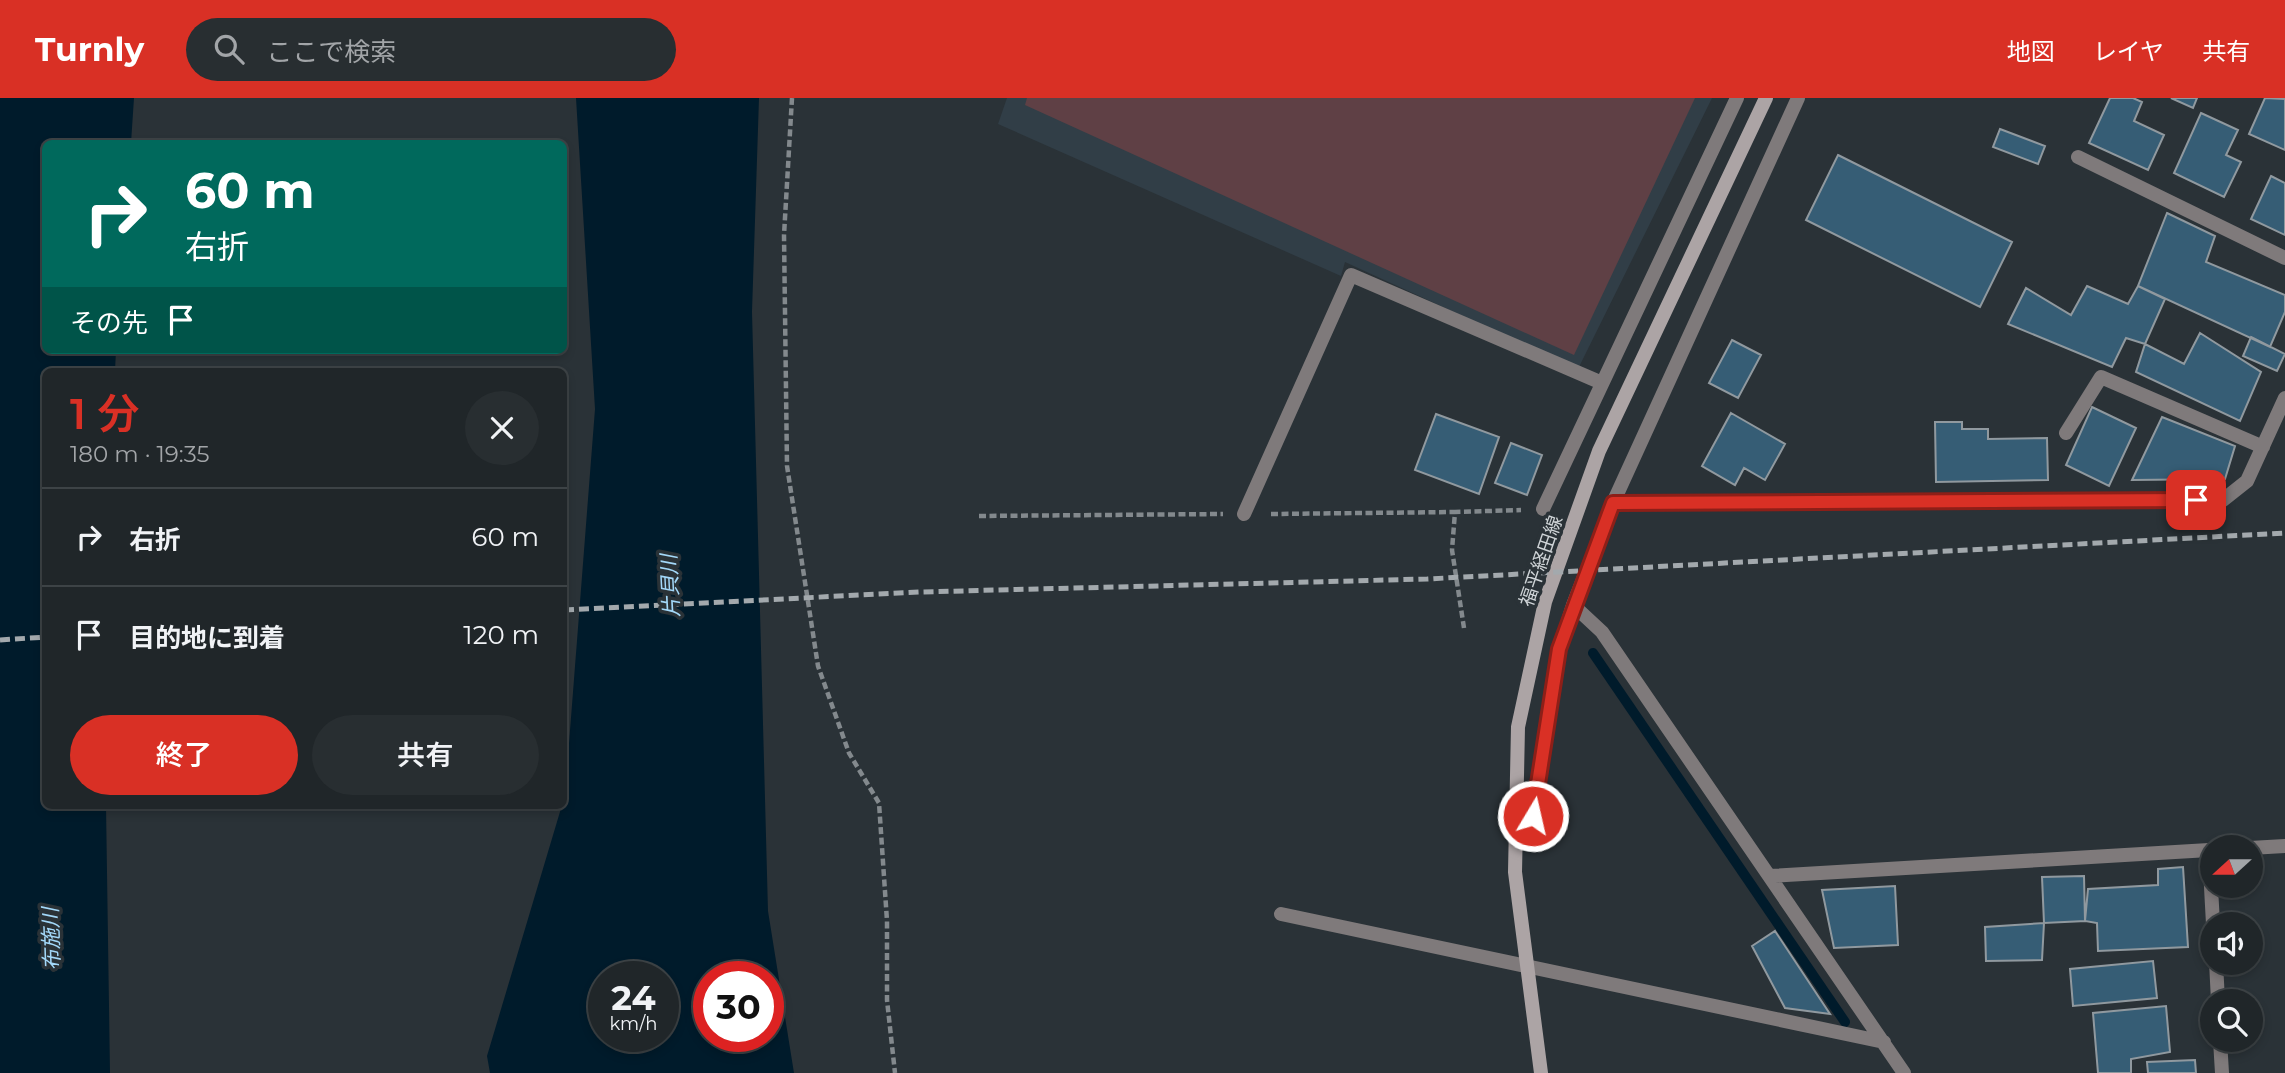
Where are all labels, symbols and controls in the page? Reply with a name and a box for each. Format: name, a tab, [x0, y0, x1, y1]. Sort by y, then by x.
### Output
search box	[186, 18, 676, 81]
text: Turnly	[35, 29, 144, 69]
icon: search	[210, 30, 248, 68]
text: ここで検索	[266, 36, 396, 68]
text: 地図	[2007, 37, 2055, 66]
text: レイヤ	[2093, 37, 2164, 66]
text: 共有	[2202, 37, 2250, 66]
text: 60 m	[185, 161, 315, 220]
icon: right	[70, 168, 161, 259]
text: 右折	[185, 227, 249, 266]
icon: arrive	[162, 301, 200, 339]
text: その先	[70, 307, 148, 339]
text: 1 分	[70, 388, 140, 440]
button: close	[465, 391, 539, 465]
text: 180 m · 19:35	[70, 440, 209, 468]
pin	[2166, 470, 2226, 530]
icon: arrive	[2177, 481, 2215, 519]
street label: 福平経田線	[1515, 512, 1567, 610]
icon: right	[70, 518, 108, 556]
text: 60 m	[472, 521, 539, 553]
text: 右折	[129, 524, 181, 556]
water label: 片貝川	[656, 552, 684, 618]
icon: arrive	[70, 616, 108, 654]
text: 120 m	[463, 619, 539, 651]
text: 目的地に到着	[129, 622, 285, 654]
button: 終了	[70, 715, 298, 795]
button: 共有	[312, 715, 539, 795]
position arrow	[1496, 779, 1570, 853]
north arrow	[2200, 835, 2263, 898]
map controls	[2200, 835, 2263, 1052]
water label: 布施川	[37, 905, 65, 971]
button: sound	[2200, 912, 2263, 975]
speed limit sign: 30	[693, 961, 784, 1052]
text: 24	[611, 976, 656, 1019]
button: search	[2200, 989, 2263, 1052]
text: km/h	[609, 1013, 658, 1035]

